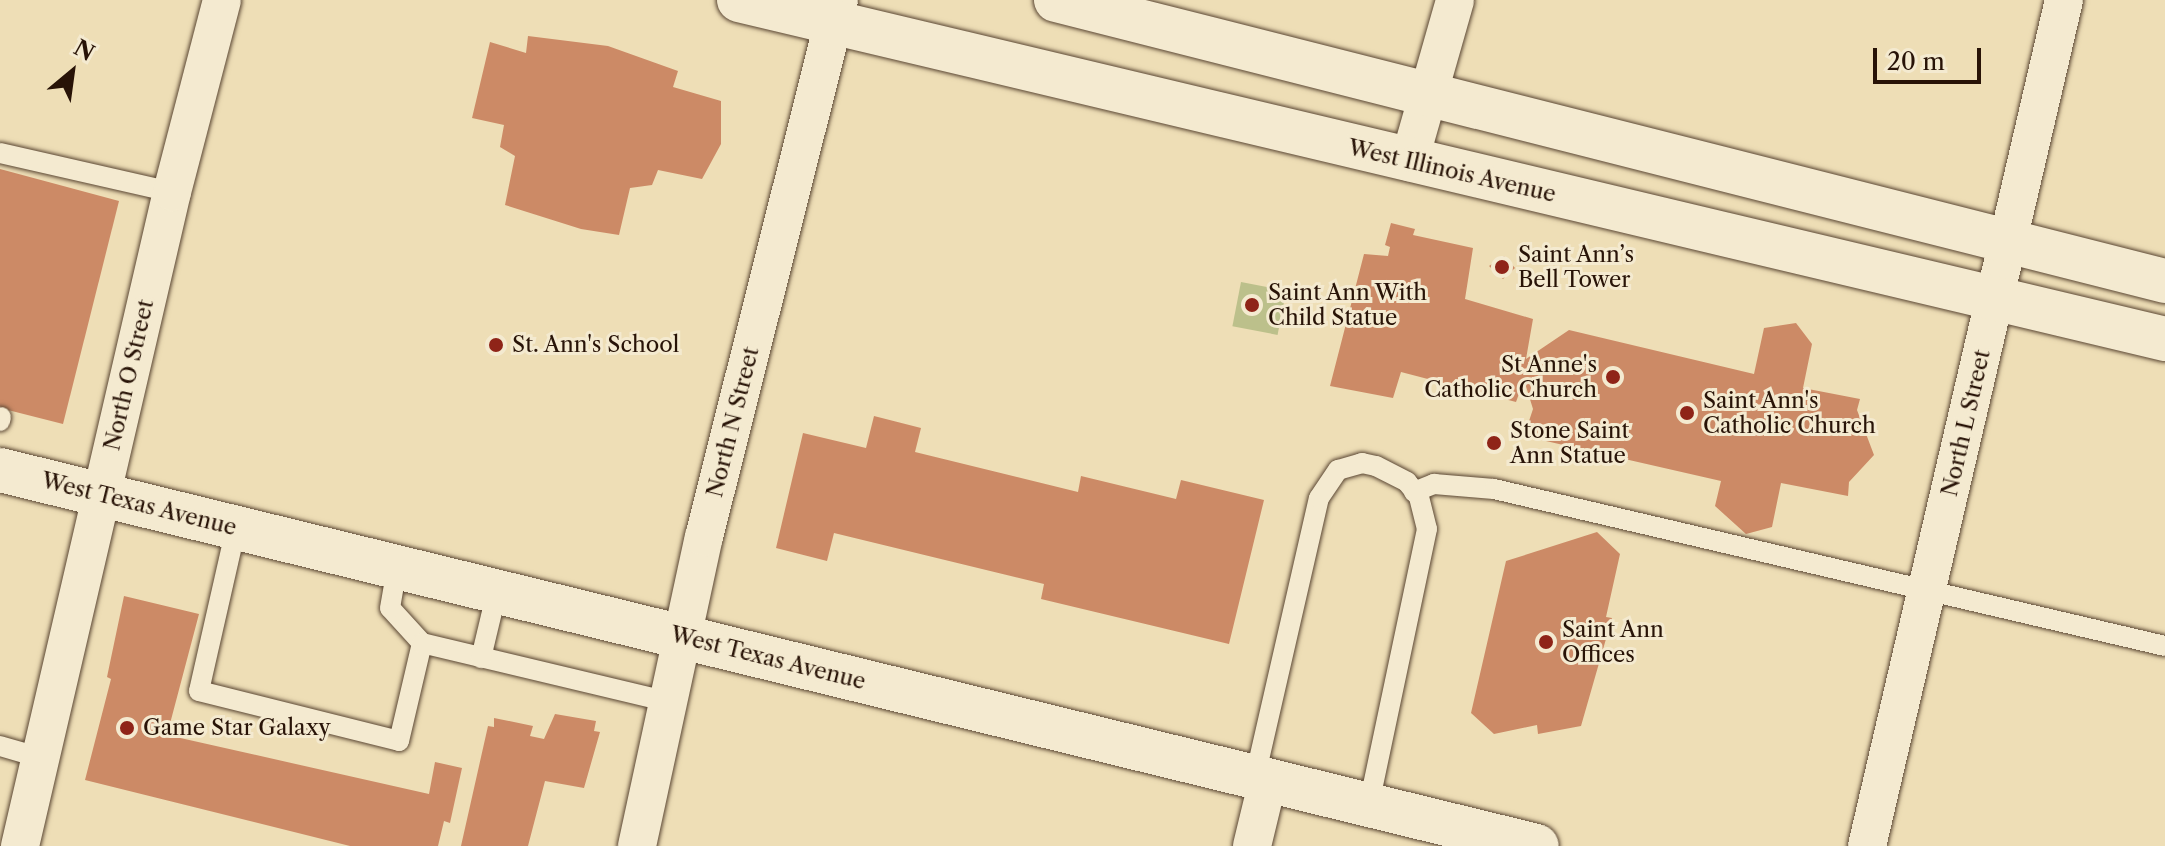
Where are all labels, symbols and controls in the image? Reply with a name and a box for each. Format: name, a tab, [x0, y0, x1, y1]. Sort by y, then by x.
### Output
north arrow	[32, 32, 112, 112]
scale bar	[1877, 32, 1985, 82]
text: N	[69, 34, 99, 67]
text: 20 m	[1887, 47, 1945, 76]
street label: West Illinois Avenue	[1345, 134, 1559, 208]
place label: Saint Ann’s Bell Tower	[1518, 241, 1635, 292]
marker: Saint Ann’s Bell Tower	[1493, 258, 1511, 276]
place label: Saint Ann With Child Statue	[1268, 279, 1429, 330]
marker: Saint Ann With Child Statue	[1243, 296, 1261, 314]
street label: North O Street	[99, 297, 159, 453]
place label: St. Ann's School	[512, 332, 680, 358]
marker: St. Ann's School	[487, 336, 505, 354]
street label: North N Street	[702, 344, 764, 500]
street label: North L Street	[1936, 347, 1996, 499]
place label: St Anne's Catholic Church	[1424, 351, 1597, 402]
marker: St Anne's Catholic Church	[1604, 368, 1622, 386]
place label: Saint Ann's Catholic Church	[1703, 387, 1876, 438]
marker: Saint Ann's Catholic Church	[1678, 404, 1696, 422]
place label: Stone Saint Ann Statue	[1510, 417, 1629, 468]
marker: Stone Saint Ann Statue	[1485, 434, 1503, 452]
street label: West Texas Avenue	[38, 467, 240, 541]
place label: Saint Ann Offices	[1562, 616, 1665, 668]
street label: West Texas Avenue	[667, 621, 869, 695]
marker: Saint Ann Offices	[1537, 633, 1555, 651]
place label: Game Star Galaxy	[143, 715, 331, 741]
marker: Game Star Galaxy	[118, 719, 136, 737]

